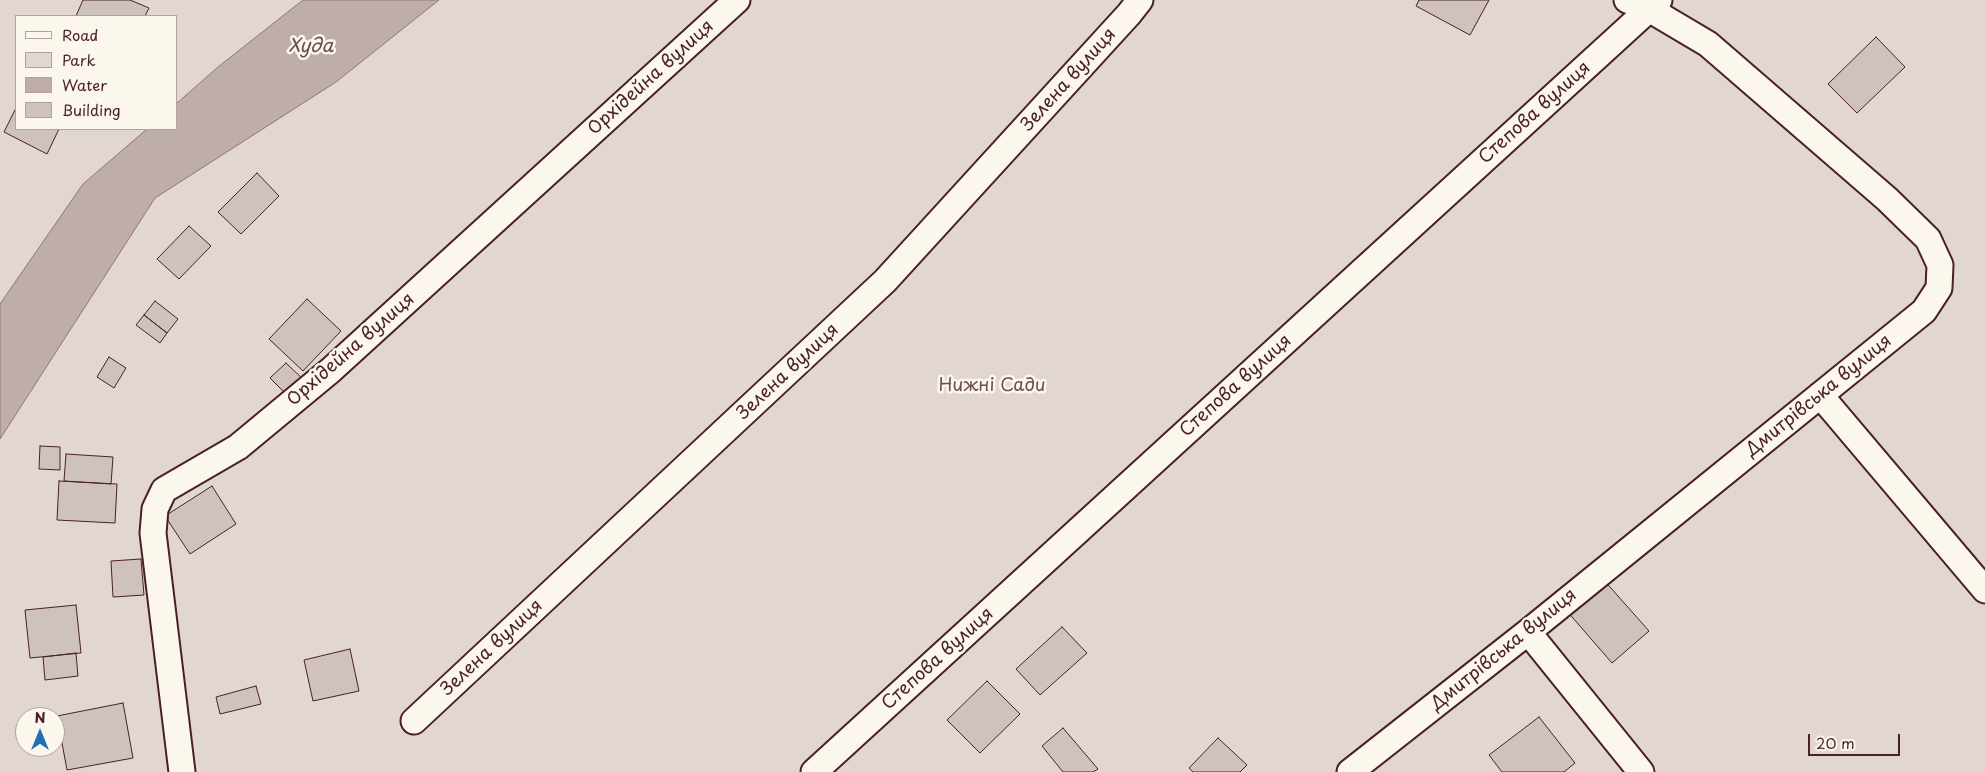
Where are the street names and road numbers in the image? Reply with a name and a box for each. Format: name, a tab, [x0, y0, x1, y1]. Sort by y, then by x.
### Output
street label: Орхідейна вулиця	[584, 16, 718, 140]
street label: Зелена вулиця	[1017, 24, 1121, 136]
street label: Степова вулиця	[1475, 57, 1595, 169]
street label: Орхідейна вулиця	[283, 289, 419, 411]
street label: Зелена вулиця	[733, 319, 843, 425]
street label: Степова вулиця	[1176, 330, 1296, 442]
street label: Дмитрівська вулиця	[1742, 330, 1896, 462]
street label: Дмитрівська вулиця	[1427, 584, 1581, 716]
street label: Зелена вулиця	[437, 595, 547, 701]
street label: Степова вулиця	[878, 603, 998, 715]

